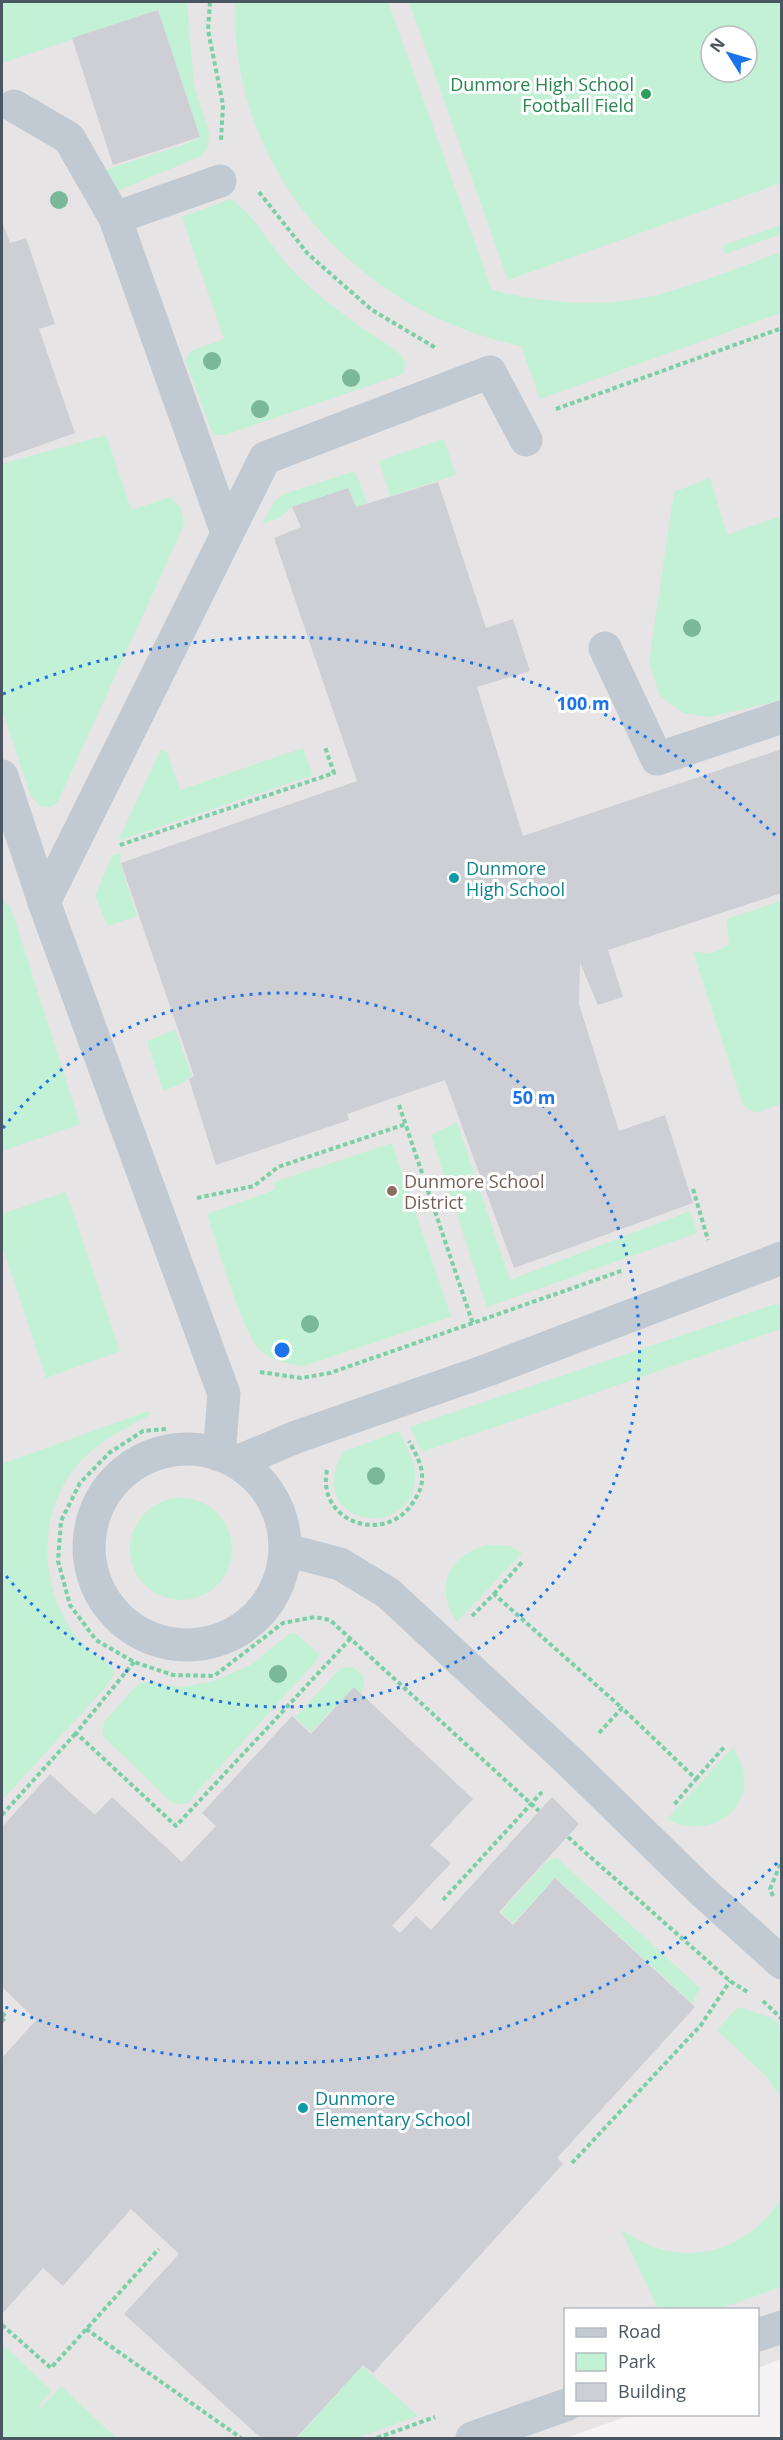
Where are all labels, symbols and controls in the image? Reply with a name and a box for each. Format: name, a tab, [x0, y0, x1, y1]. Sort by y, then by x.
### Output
north arrow	[699, 24, 759, 84]
text: N	[704, 33, 730, 57]
place label: Dunmore High School Football Field	[450, 72, 634, 117]
marker: Dunmore High School Football Field	[639, 87, 653, 101]
text: 100 m	[556, 691, 610, 715]
place label: Dunmore High School	[466, 856, 565, 901]
marker: Dunmore High School	[447, 871, 461, 885]
text: 50 m	[513, 1085, 555, 1109]
place label: Dunmore School District	[404, 1169, 545, 1214]
marker: Dunmore School District	[385, 1184, 399, 1198]
centre of rings	[272, 1340, 292, 1360]
place label: Dunmore Elementary School	[315, 2086, 471, 2131]
marker: Dunmore Elementary School	[296, 2101, 310, 2115]
legend	[564, 2308, 759, 2416]
text: Road	[618, 2319, 661, 2343]
text: Park	[618, 2349, 656, 2373]
text: Building	[618, 2379, 686, 2403]

